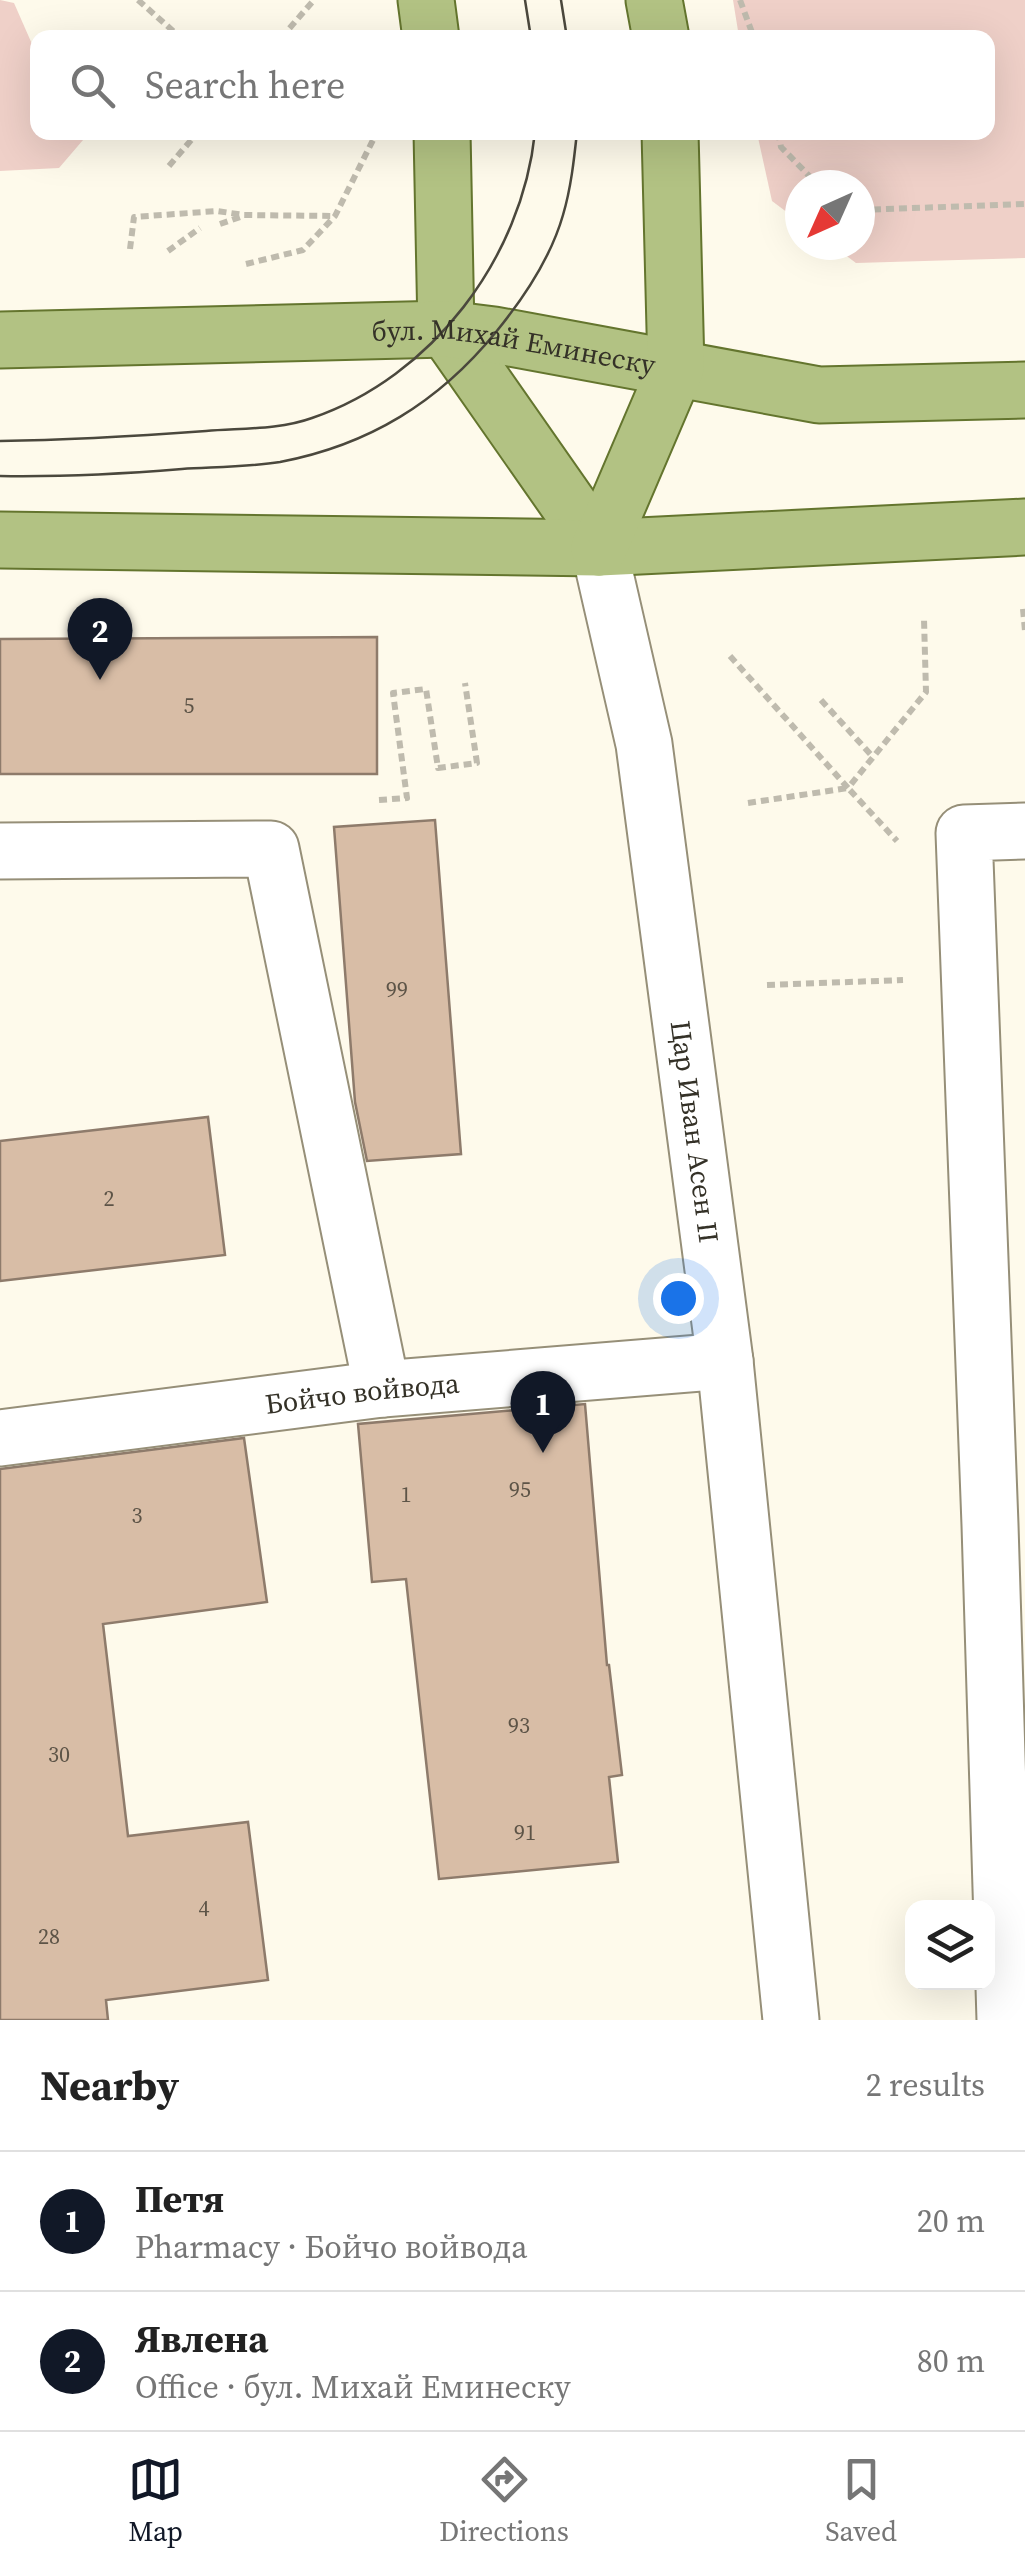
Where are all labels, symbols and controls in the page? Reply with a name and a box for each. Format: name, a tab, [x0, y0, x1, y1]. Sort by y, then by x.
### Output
search box	[30, 30, 995, 140]
icon: search	[65, 58, 120, 113]
text: Search here	[145, 59, 345, 111]
north arrow	[785, 170, 875, 260]
street label: бул. Михай Еминеску	[371, 310, 659, 384]
pin: 2	[68, 598, 132, 680]
house number: 5	[183, 690, 195, 720]
house number: 99	[386, 974, 408, 1004]
street label: Цар Иван Асен II	[661, 1018, 728, 1245]
house number: 2	[103, 1183, 115, 1213]
your location	[653, 1273, 704, 1324]
street label: Бойчо войвода	[263, 1364, 462, 1423]
pin: 1	[510, 1370, 576, 1453]
house number: 95	[509, 1474, 531, 1504]
house number: 1	[400, 1479, 412, 1509]
house number: 3	[131, 1500, 143, 1530]
house number: 93	[508, 1710, 530, 1740]
house number: 30	[48, 1739, 70, 1769]
house number: 91	[514, 1817, 536, 1847]
house number: 4	[198, 1893, 210, 1923]
map controls	[905, 1900, 995, 1990]
button: layers	[905, 1900, 995, 1990]
house number: 28	[38, 1921, 60, 1951]
text: Nearby	[40, 2056, 179, 2114]
text: 2 results	[866, 2063, 985, 2107]
text: Петя	[135, 2173, 224, 2225]
text: 1	[64, 2199, 81, 2243]
text: 20 m	[917, 2199, 985, 2243]
text: Pharmacy · Бойчо войвода	[135, 2225, 527, 2269]
text: Явлена	[135, 2313, 269, 2365]
text: 2	[64, 2339, 81, 2383]
text: 80 m	[917, 2339, 985, 2383]
text: Office · бул. Михай Еминеску	[135, 2365, 571, 2409]
tab: Map	[128, 2452, 183, 2550]
tab: Directions	[439, 2452, 569, 2550]
tab: Saved	[825, 2452, 897, 2550]

